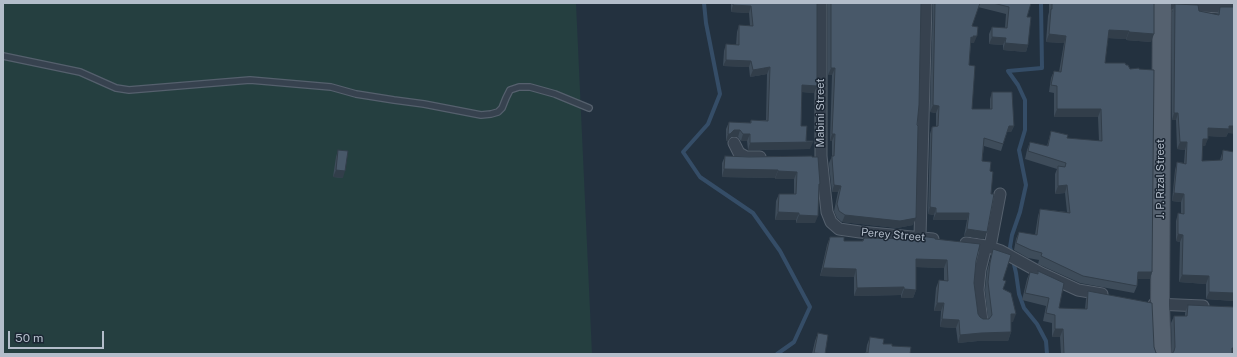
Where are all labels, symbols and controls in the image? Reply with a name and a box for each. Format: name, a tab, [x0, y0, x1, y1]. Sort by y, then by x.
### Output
street label: Mabini Street	[814, 78, 828, 148]
street label: J. P. Rizal Street	[1154, 139, 1168, 219]
street label: Perey Street	[860, 226, 926, 244]
scale bar	[10, 323, 106, 349]
text: 50 m	[15, 331, 43, 345]

